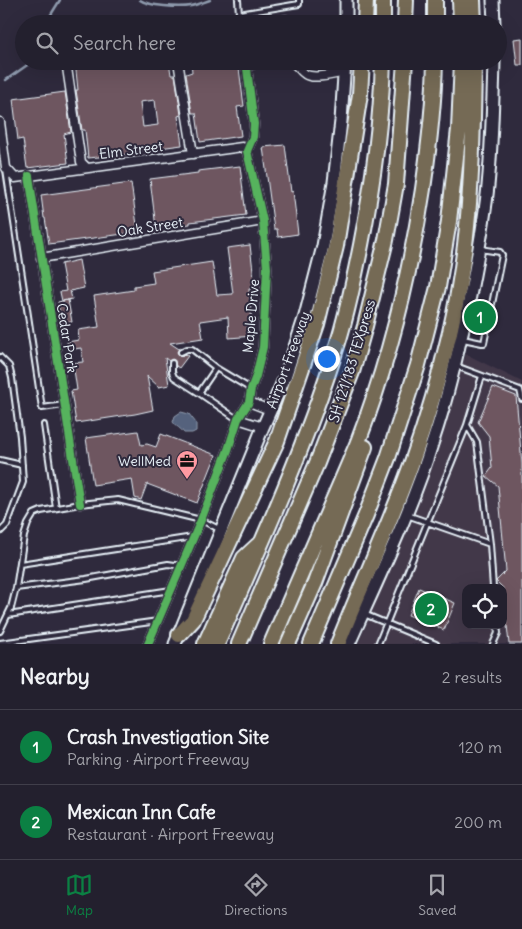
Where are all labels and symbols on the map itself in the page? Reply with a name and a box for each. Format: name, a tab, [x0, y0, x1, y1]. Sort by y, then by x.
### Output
street label: Elm Street	[98, 137, 164, 163]
street label: Oak Street	[116, 213, 185, 241]
street label: Maple Drive	[239, 278, 263, 354]
street label: SH 121/183 TEXpress	[325, 297, 379, 425]
pin: 1	[464, 298, 496, 336]
street label: Cedar Park	[53, 302, 81, 374]
street label: Airport Freeway	[262, 309, 314, 411]
your location	[314, 346, 340, 372]
office icon: WellMed	[175, 449, 199, 480]
place label: WellMed	[118, 452, 171, 470]
pin: 2	[415, 590, 447, 628]

